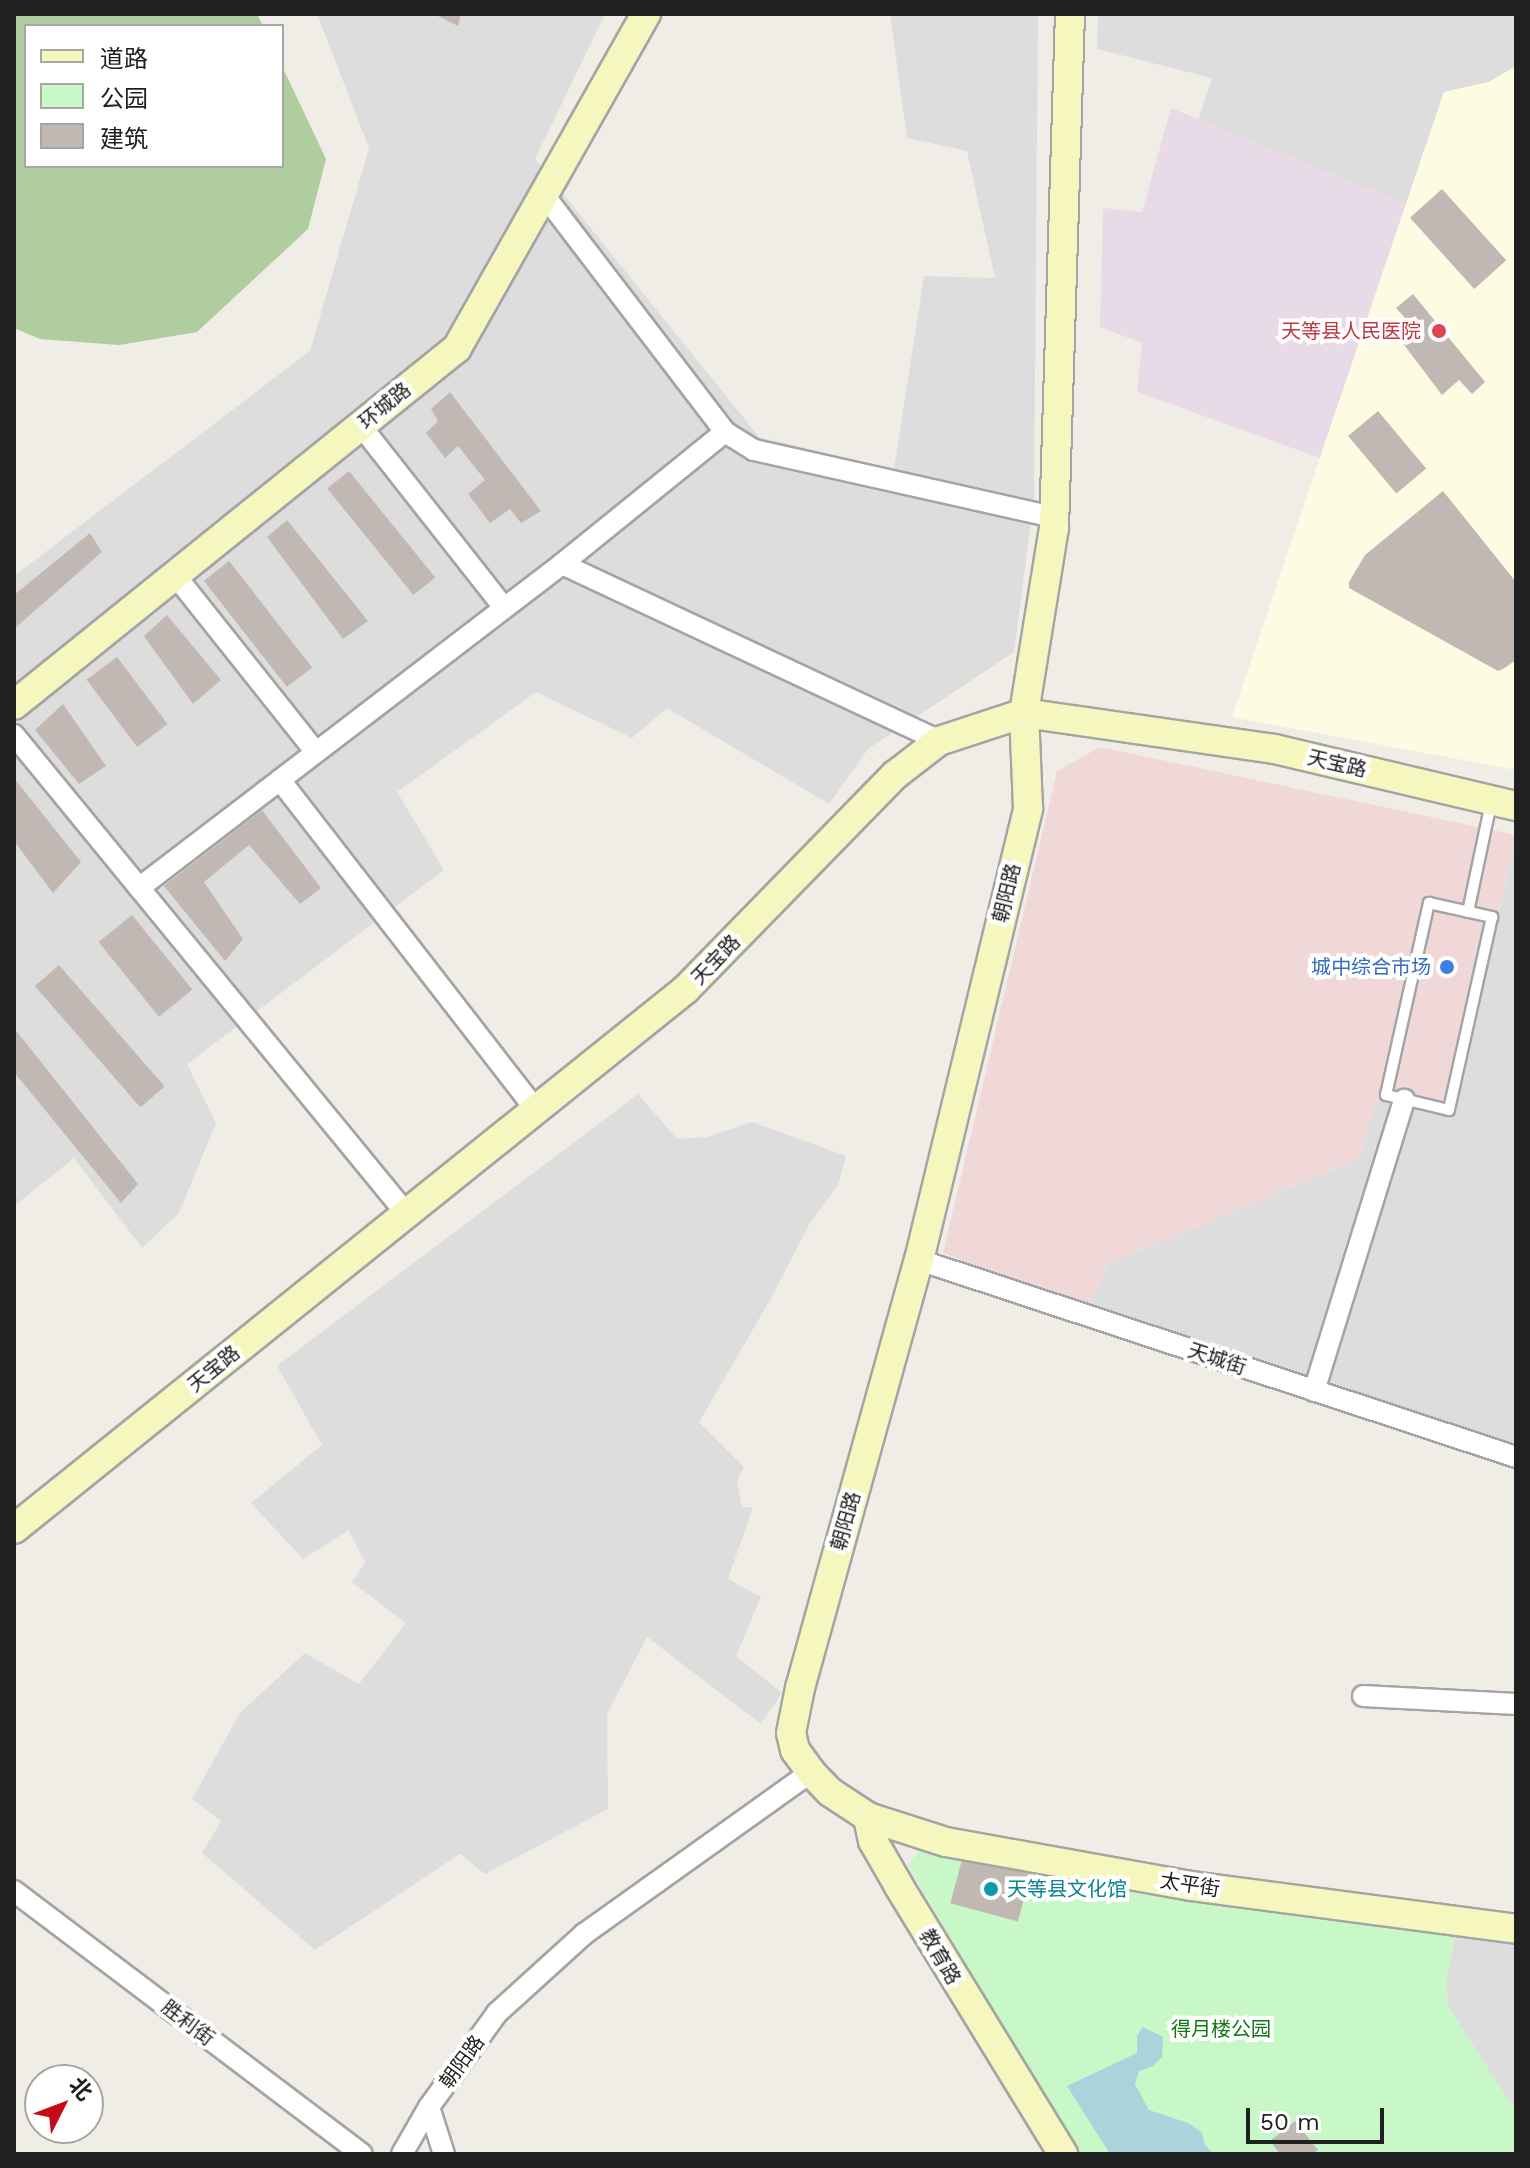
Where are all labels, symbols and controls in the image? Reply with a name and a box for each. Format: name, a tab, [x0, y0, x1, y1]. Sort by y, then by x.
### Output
legend	[24, 24, 284, 168]
text: 道路	[100, 45, 148, 73]
text: 公园	[100, 85, 148, 113]
text: 建筑	[100, 125, 148, 153]
place label: 天等县人民医院	[1281, 319, 1421, 343]
marker: 天等县人民医院	[1428, 320, 1450, 342]
street label: 环城路	[354, 378, 416, 434]
street label: 天宝路	[1305, 746, 1369, 782]
street label: 朝阳路	[988, 861, 1026, 925]
street label: 天宝路	[687, 930, 745, 990]
place label: 城中综合市场	[1311, 955, 1431, 979]
marker: 城中综合市场	[1438, 958, 1456, 976]
street label: 天城街	[1185, 1338, 1249, 1380]
street label: 天宝路	[183, 1341, 245, 1397]
street label: 朝阳路	[826, 1489, 866, 1553]
street label: 太平街	[1158, 1868, 1222, 1902]
place label: 天等县文化馆	[1007, 1877, 1127, 1901]
marker: 天等县文化馆	[982, 1880, 1000, 1898]
street label: 教育路	[915, 1925, 965, 1989]
street label: 胜利街	[157, 1995, 219, 2051]
park label: 得月楼公园	[1171, 2017, 1271, 2041]
street label: 朝阳路	[435, 2031, 489, 2093]
north arrow	[24, 2064, 104, 2144]
text: 北	[64, 2072, 97, 2105]
scale bar	[1250, 2092, 1388, 2142]
text: 50 m	[1260, 2108, 1320, 2136]

